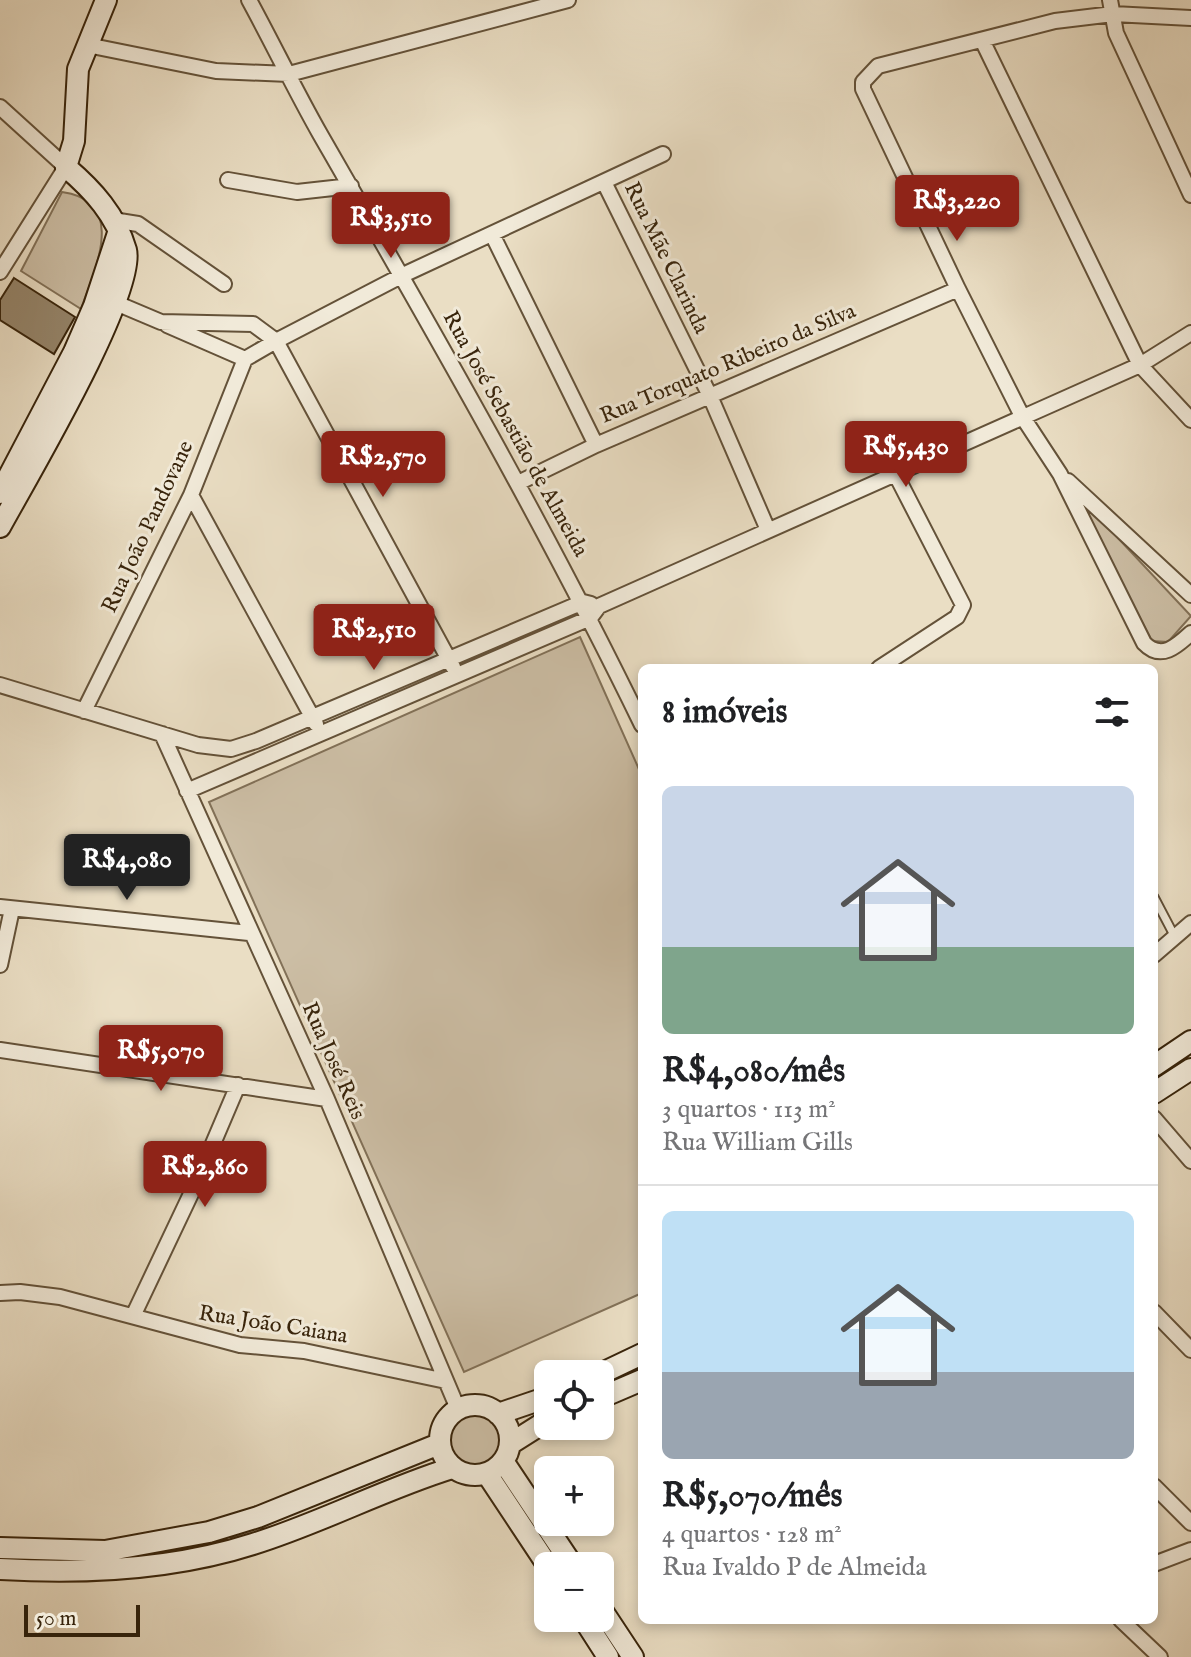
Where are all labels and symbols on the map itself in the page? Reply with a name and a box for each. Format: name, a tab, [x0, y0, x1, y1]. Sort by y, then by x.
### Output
pin: R$3,220	[883, 175, 1031, 243]
street label: Rua Mãe Clarinda	[617, 177, 715, 339]
pin: R$3,510	[317, 192, 465, 260]
street label: Rua Torquato Ribeiro da Silva	[596, 297, 861, 431]
street label: Rua José Sebastião de Almeida	[436, 306, 595, 562]
pin: R$5,430	[832, 421, 980, 489]
pin: R$2,570	[309, 431, 457, 499]
street label: Rua João Pandovane	[96, 436, 200, 618]
pin: R$2,510	[300, 604, 448, 672]
pin: R$4,080	[53, 834, 201, 902]
street label: Rua José Reis	[295, 998, 371, 1124]
pin: R$5,070	[87, 1025, 235, 1093]
pin: R$2,860	[131, 1141, 279, 1209]
street label: Rua João Caiana	[196, 1299, 350, 1351]
scale bar	[24, 1601, 140, 1637]

